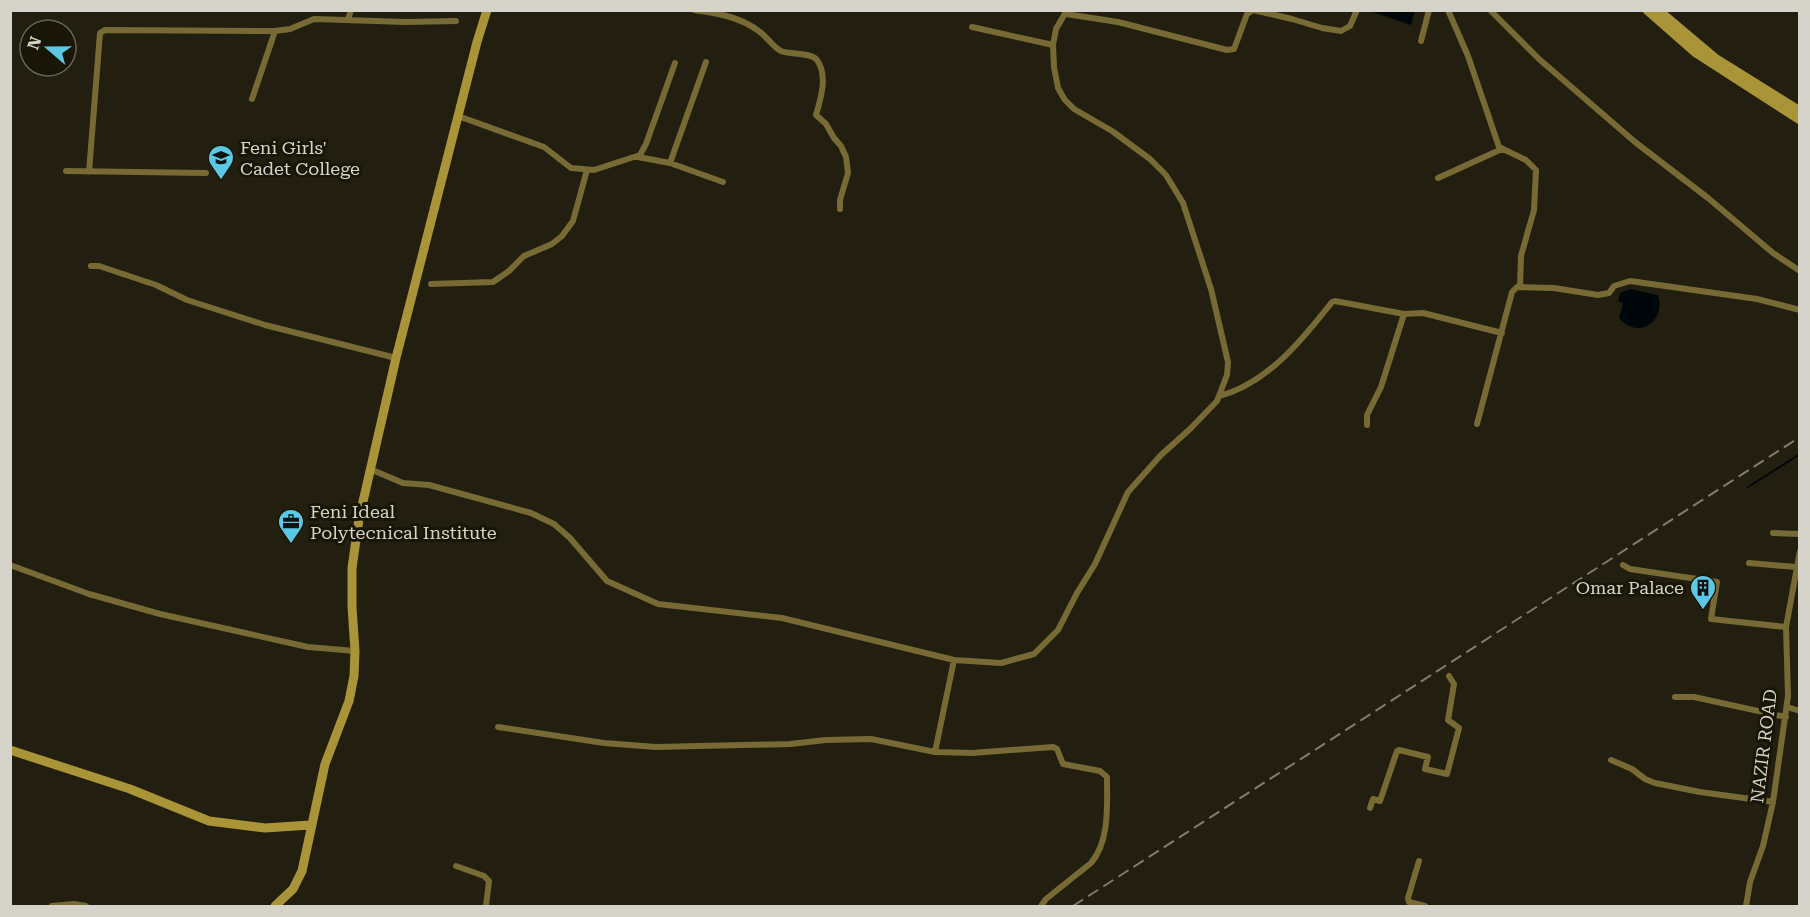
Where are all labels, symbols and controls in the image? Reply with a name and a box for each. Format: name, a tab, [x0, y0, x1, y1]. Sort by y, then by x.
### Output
north arrow	[18, 18, 78, 78]
text: N	[23, 34, 45, 52]
place label: Feni Girls' Cadet College	[240, 137, 360, 179]
school or university icon: Feni Girls' Cadet College	[206, 143, 236, 181]
place label: Feni Ideal Polytecnical Institute	[310, 501, 497, 543]
office icon: Feni Ideal Polytecnical Institute	[276, 507, 306, 545]
building icon: Omar Palace	[1688, 573, 1718, 611]
place label: Omar Palace	[1576, 577, 1684, 598]
street label: NAZIR ROAD	[1746, 688, 1781, 804]

